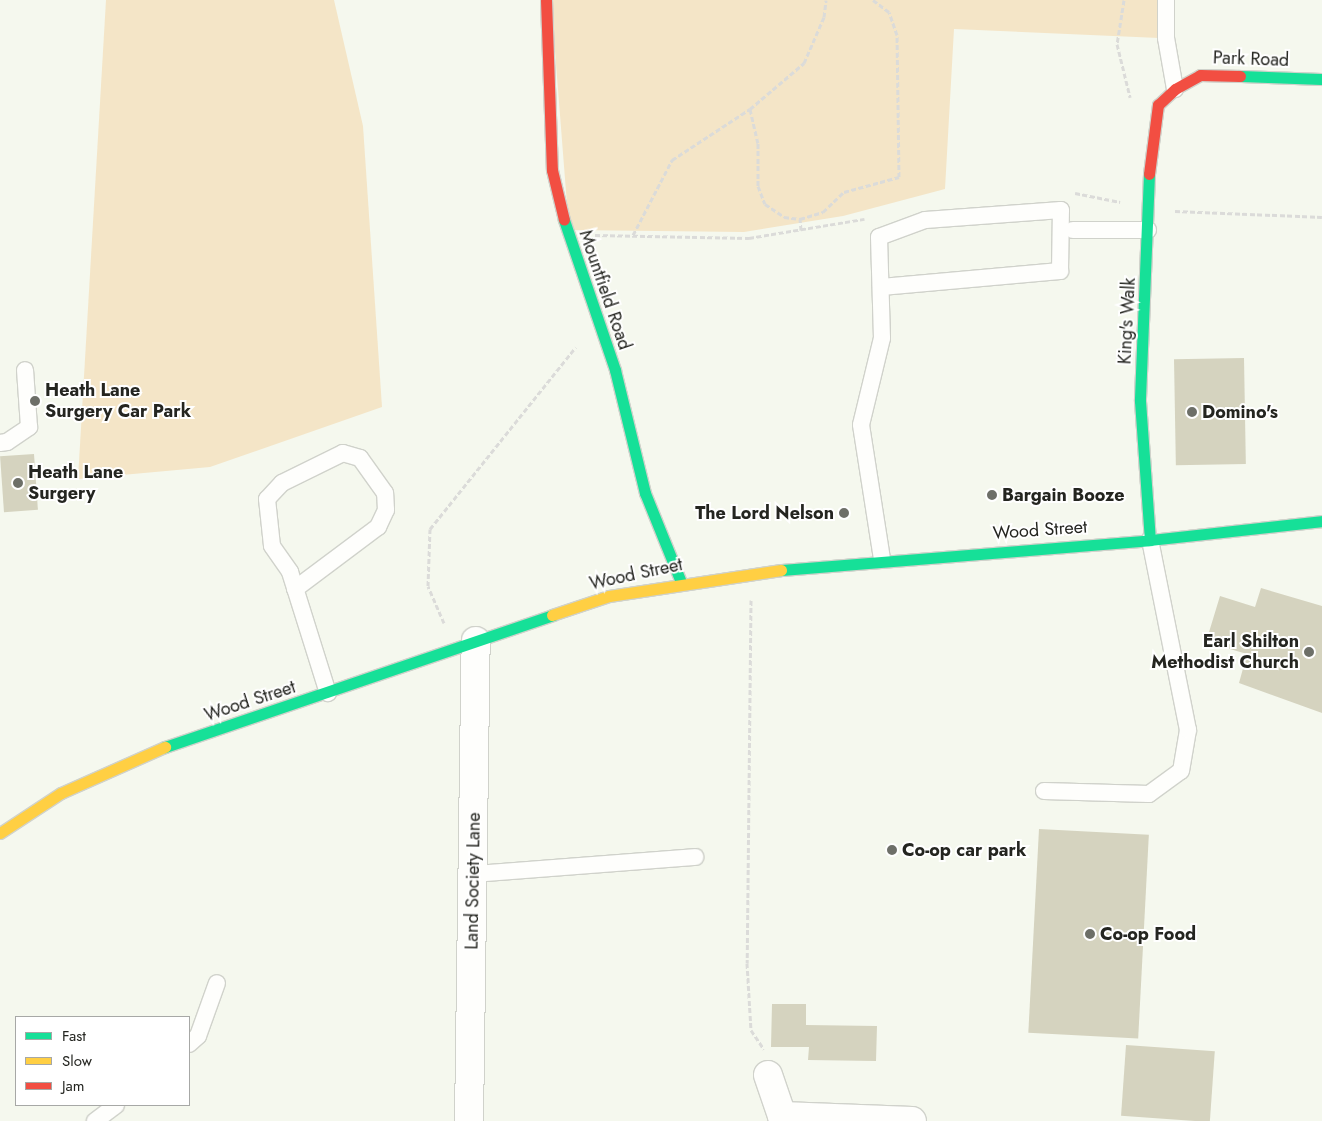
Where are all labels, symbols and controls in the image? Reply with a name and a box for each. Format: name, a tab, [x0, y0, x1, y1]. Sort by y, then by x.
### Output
street label: Park Road	[1212, 47, 1290, 71]
street label: Mountfield Road	[574, 227, 636, 353]
street label: King's Walk	[1114, 277, 1140, 365]
place label: Heath Lane Surgery Car Park	[45, 380, 191, 422]
marker: Heath Lane Surgery Car Park	[29, 395, 41, 407]
place label: Domino's	[1202, 401, 1278, 423]
marker: Domino's	[1186, 406, 1198, 418]
place label: Heath Lane Surgery	[28, 462, 123, 504]
marker: Heath Lane Surgery	[12, 477, 24, 489]
place label: Bargain Booze	[1002, 484, 1125, 506]
marker: Bargain Booze	[986, 489, 998, 501]
place label: The Lord Nelson	[695, 502, 834, 524]
marker: The Lord Nelson	[838, 507, 850, 519]
street label: Wood Street	[992, 516, 1088, 544]
street label: Wood Street	[587, 554, 685, 594]
place label: Earl Shilton Methodist Church	[1151, 631, 1299, 674]
marker: Earl Shilton Methodist Church	[1303, 646, 1315, 658]
street label: Wood Street	[202, 676, 298, 726]
street label: Land Society Lane	[461, 812, 485, 950]
place label: Co-op car park	[902, 839, 1026, 861]
marker: Co-op car park	[886, 844, 898, 856]
place label: Co-op Food	[1100, 923, 1196, 945]
marker: Co-op Food	[1084, 928, 1096, 940]
legend	[15, 1016, 190, 1106]
text: Fast	[62, 1025, 86, 1047]
text: Slow	[62, 1050, 92, 1072]
text: Jam	[62, 1075, 85, 1097]

